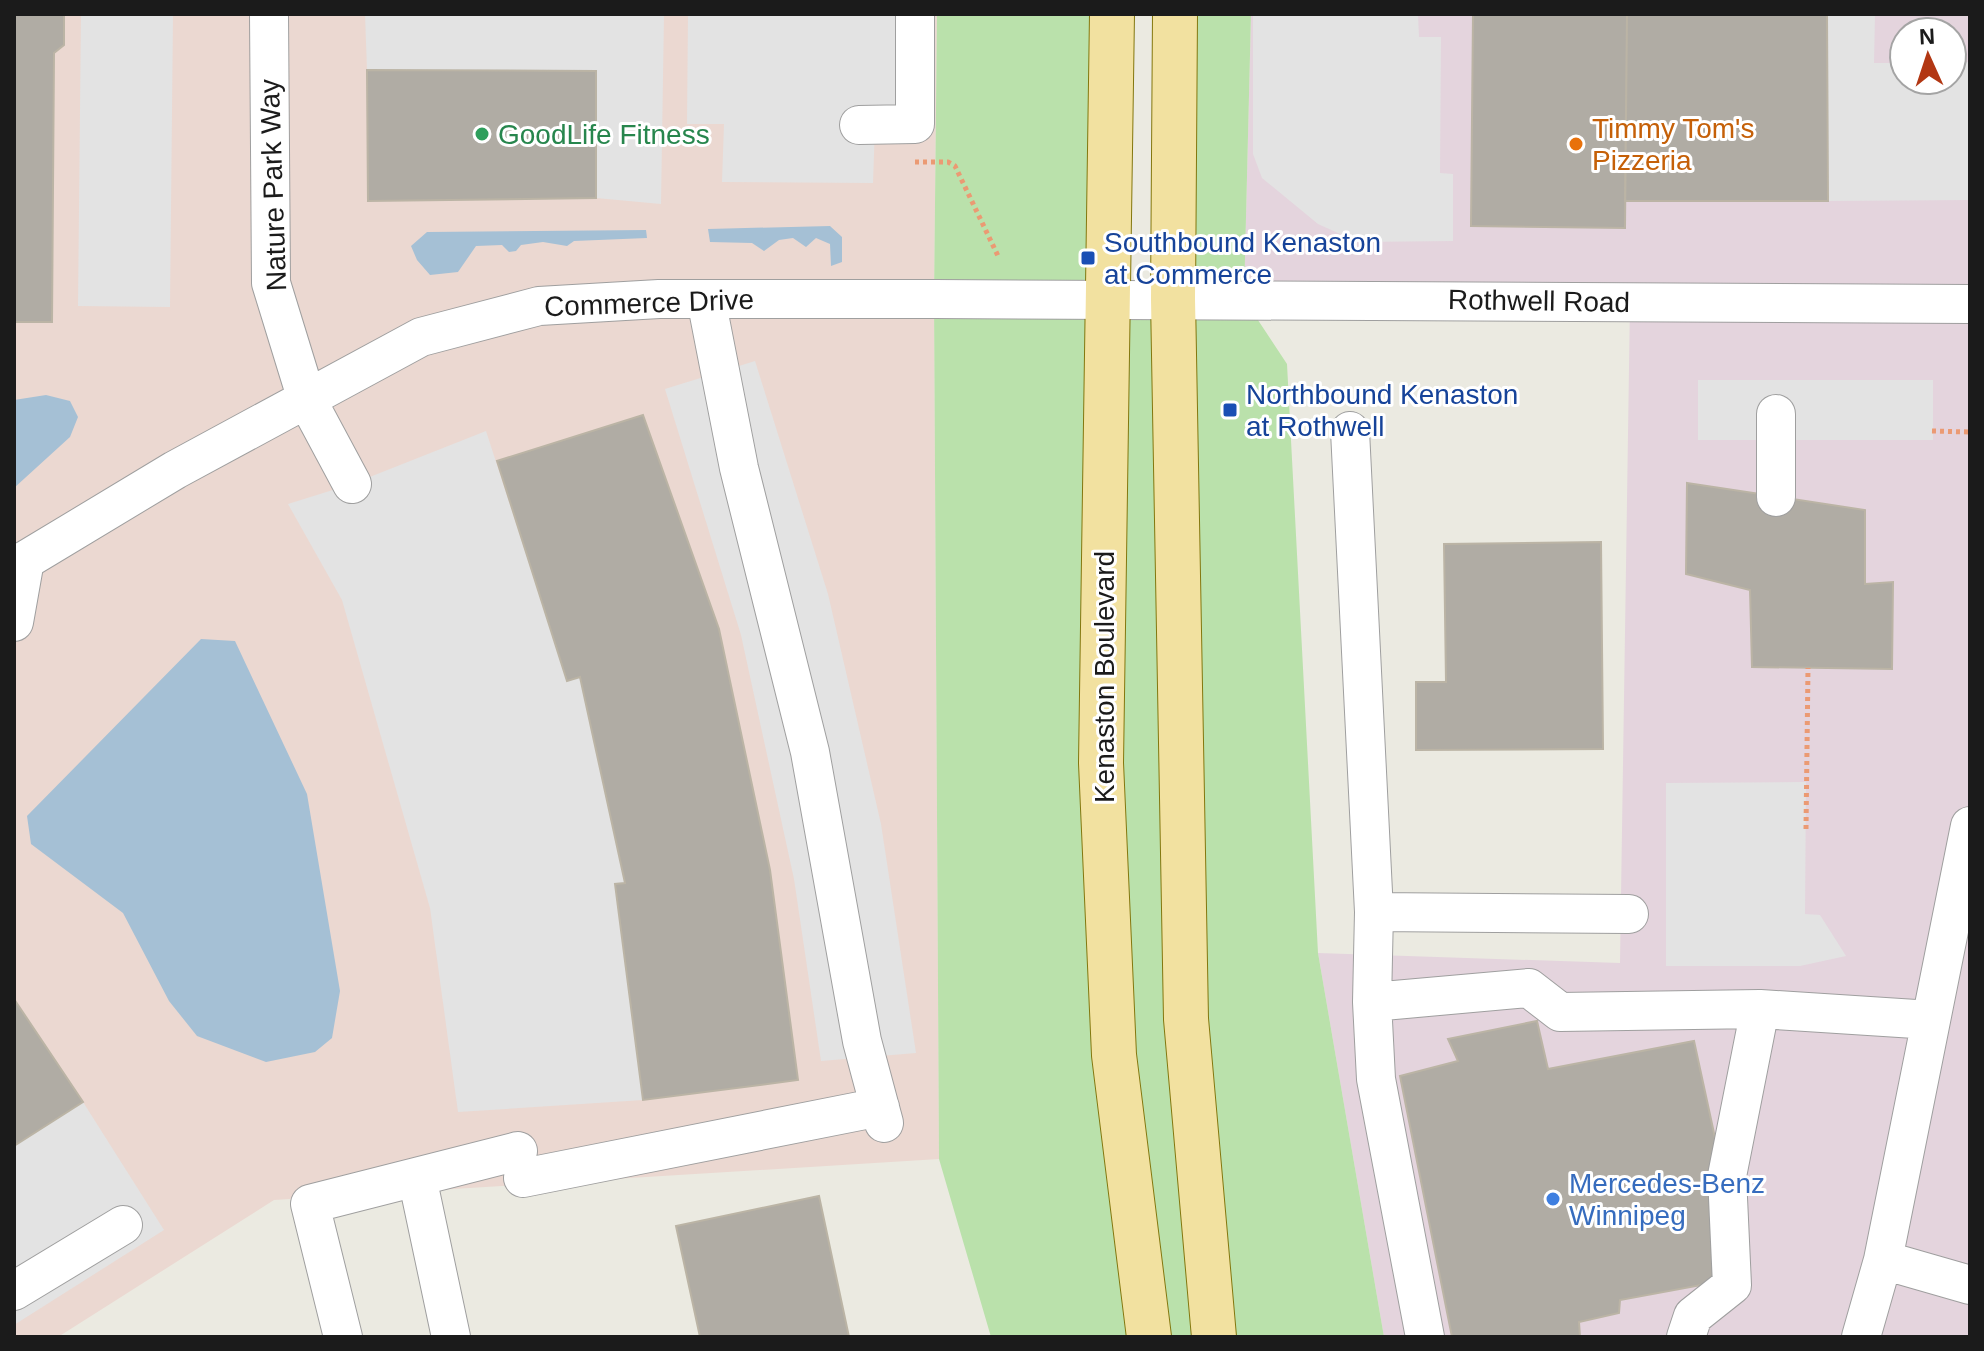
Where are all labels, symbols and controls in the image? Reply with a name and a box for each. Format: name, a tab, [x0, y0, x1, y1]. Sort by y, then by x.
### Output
north arrow	[1888, 16, 1968, 96]
text: N	[1918, 24, 1936, 49]
street label: Nature Park Way	[254, 78, 292, 292]
place label: Timmy Tom's Pizzeria	[1592, 113, 1754, 176]
place label: GoodLife Fitness	[498, 119, 710, 150]
marker: GoodLife Fitness	[473, 125, 491, 143]
marker: Timmy Tom's Pizzeria	[1567, 135, 1585, 153]
place label: Southbound Kenaston at Commerce	[1104, 227, 1381, 290]
marker: Southbound Kenaston at Commerce	[1079, 249, 1097, 267]
street label: Commerce Drive	[544, 284, 754, 322]
street label: Rothwell Road	[1448, 284, 1630, 318]
place label: Northbound Kenaston at Rothwell	[1246, 379, 1518, 442]
marker: Northbound Kenaston at Rothwell	[1221, 401, 1239, 419]
street label: Kenaston Boulevard	[1089, 551, 1120, 803]
place label: Mercedes-Benz Winnipeg	[1569, 1168, 1765, 1231]
marker: Mercedes-Benz Winnipeg	[1544, 1190, 1562, 1208]

